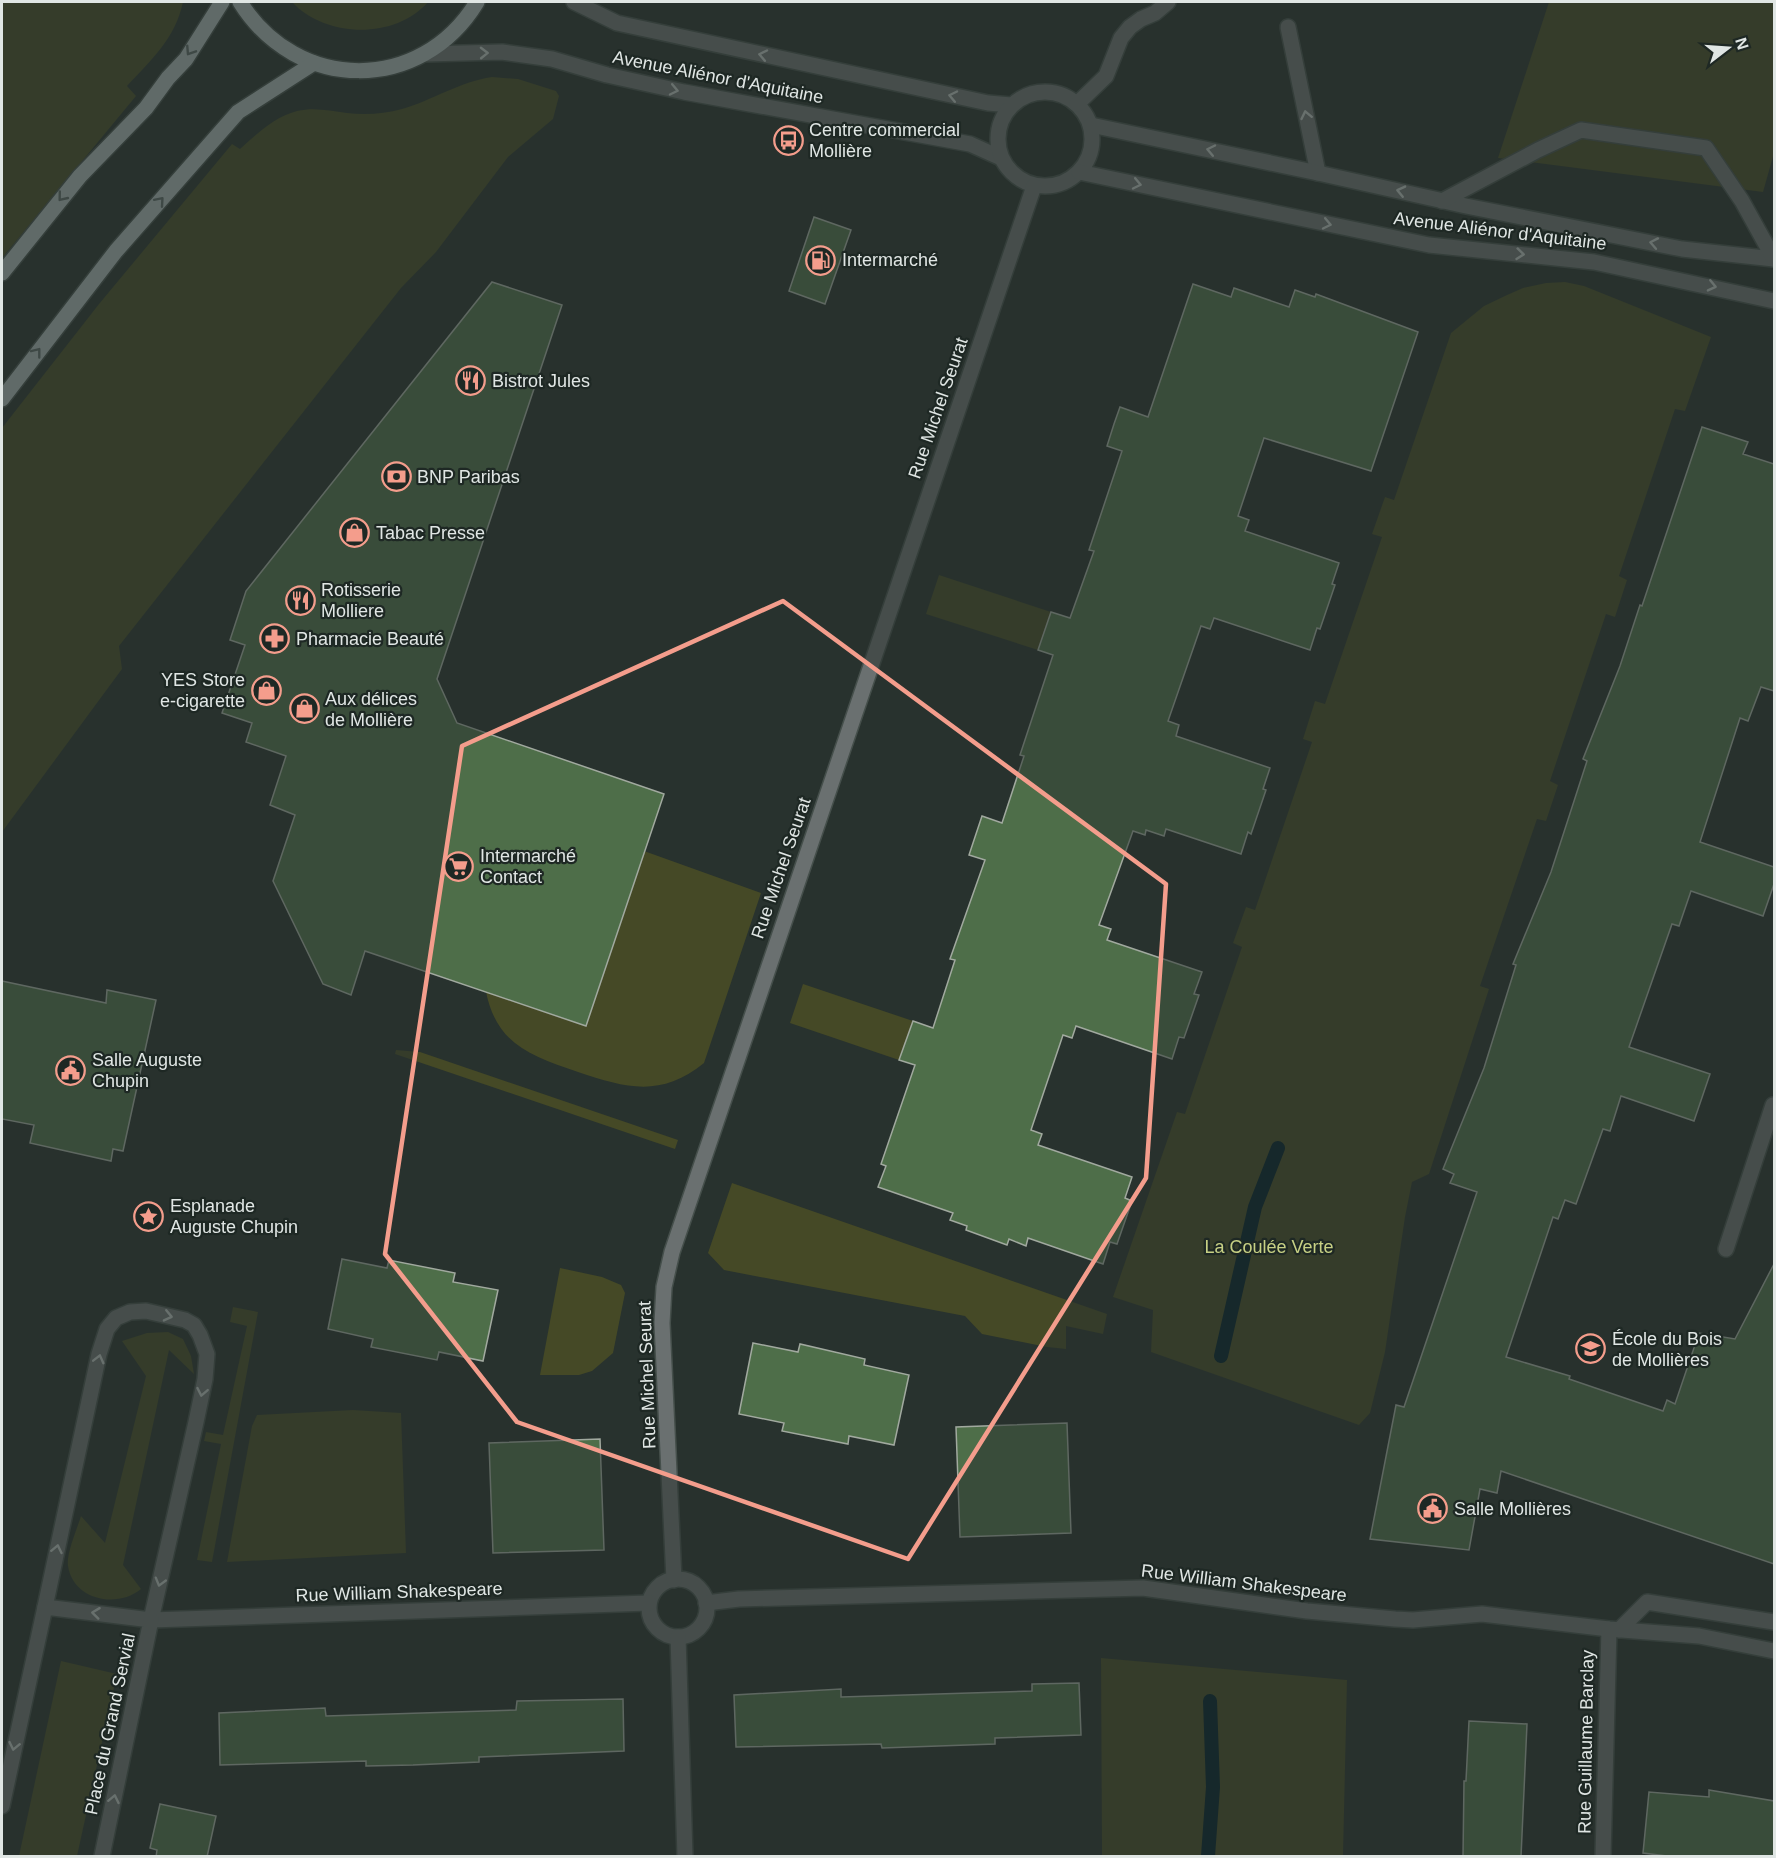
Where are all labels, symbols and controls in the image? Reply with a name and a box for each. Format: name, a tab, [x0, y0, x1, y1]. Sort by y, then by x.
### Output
north arrow	[1698, 18, 1758, 78]
text: N	[1732, 36, 1752, 52]
one-way arrow	[186, 45, 198, 55]
one-way arrow	[479, 46, 488, 59]
street label: Avenue Aliénor d'Aquitaine	[611, 47, 825, 107]
one-way arrow	[758, 49, 768, 62]
one-way arrow	[669, 83, 679, 96]
one-way arrow	[949, 90, 959, 103]
one-way arrow	[1300, 111, 1313, 121]
place label: Centre commercial Mollière	[809, 120, 960, 161]
bus stop icon: Centre commercial Mollière	[772, 124, 804, 156]
one-way arrow	[1206, 144, 1216, 157]
one-way arrow	[1131, 177, 1141, 190]
one-way arrow	[1397, 186, 1407, 199]
one-way arrow	[59, 190, 70, 201]
one-way arrow	[153, 197, 164, 208]
street label: Avenue Aliénor d'Aquitaine	[1392, 208, 1608, 254]
one-way arrow	[1322, 217, 1332, 230]
one-way arrow	[1649, 237, 1659, 250]
fuel station icon: Intermarché	[805, 244, 837, 276]
one-way arrow	[1515, 247, 1524, 260]
place label: Intermarché	[842, 250, 938, 270]
one-way arrow	[1707, 279, 1717, 292]
street label: Rue Michel Seurat	[904, 335, 972, 481]
one-way arrow	[30, 348, 41, 359]
restaurant icon: Bistrot Jules	[455, 365, 487, 397]
place label: Bistrot Jules	[492, 371, 590, 391]
bank icon: BNP Paribas	[380, 461, 412, 493]
place label: BNP Paribas	[417, 467, 520, 487]
shop icon: Tabac Presse	[339, 517, 371, 549]
place label: Tabac Presse	[376, 523, 485, 543]
place label: Rotisserie Molliere	[321, 580, 401, 621]
restaurant icon: Rotisserie Molliere	[284, 584, 316, 616]
pharmacy icon: Pharmacie Beauté	[259, 623, 291, 655]
place label: Pharmacie Beauté	[296, 629, 444, 649]
place label: YES Store e-cigarette	[160, 670, 245, 711]
shop icon: YES Store e-cigarette	[250, 674, 282, 706]
place label: Aux délices de Mollière	[325, 689, 417, 730]
shop icon: Aux délices de Mollière	[288, 693, 320, 725]
street label: Rue Michel Seurat	[747, 795, 815, 941]
place label: Intermarché Contact	[480, 846, 576, 887]
supermarket icon: Intermarché Contact	[443, 850, 475, 882]
place label: Salle Auguste Chupin	[92, 1050, 202, 1091]
public building icon: Salle Auguste Chupin	[55, 1054, 87, 1086]
place label: Esplanade Auguste Chupin	[170, 1196, 298, 1237]
place icon: Esplanade Auguste Chupin	[133, 1200, 165, 1232]
park label: La Coulée Verte	[1204, 1237, 1334, 1257]
street label: Rue Michel Seurat	[634, 1301, 660, 1449]
one-way arrow	[163, 1308, 173, 1321]
place label: École du Bois de Mollières	[1612, 1329, 1722, 1370]
school or university icon: École du Bois de Mollières	[1575, 1333, 1607, 1365]
one-way arrow	[91, 1354, 104, 1364]
one-way arrow	[196, 1386, 209, 1396]
public building icon: Salle Mollières	[1417, 1493, 1449, 1525]
place label: Salle Mollières	[1454, 1499, 1571, 1519]
one-way arrow	[50, 1545, 63, 1555]
street label: Rue William Shakespeare	[1140, 1560, 1348, 1606]
one-way arrow	[155, 1576, 167, 1587]
street label: Rue William Shakespeare	[295, 1578, 503, 1606]
one-way arrow	[92, 1608, 101, 1620]
street label: Place du Grand Servial	[81, 1631, 139, 1817]
street label: Rue Guillaume Barclay	[1574, 1650, 1598, 1834]
one-way arrow	[9, 1741, 22, 1751]
one-way arrow	[107, 1794, 120, 1804]

